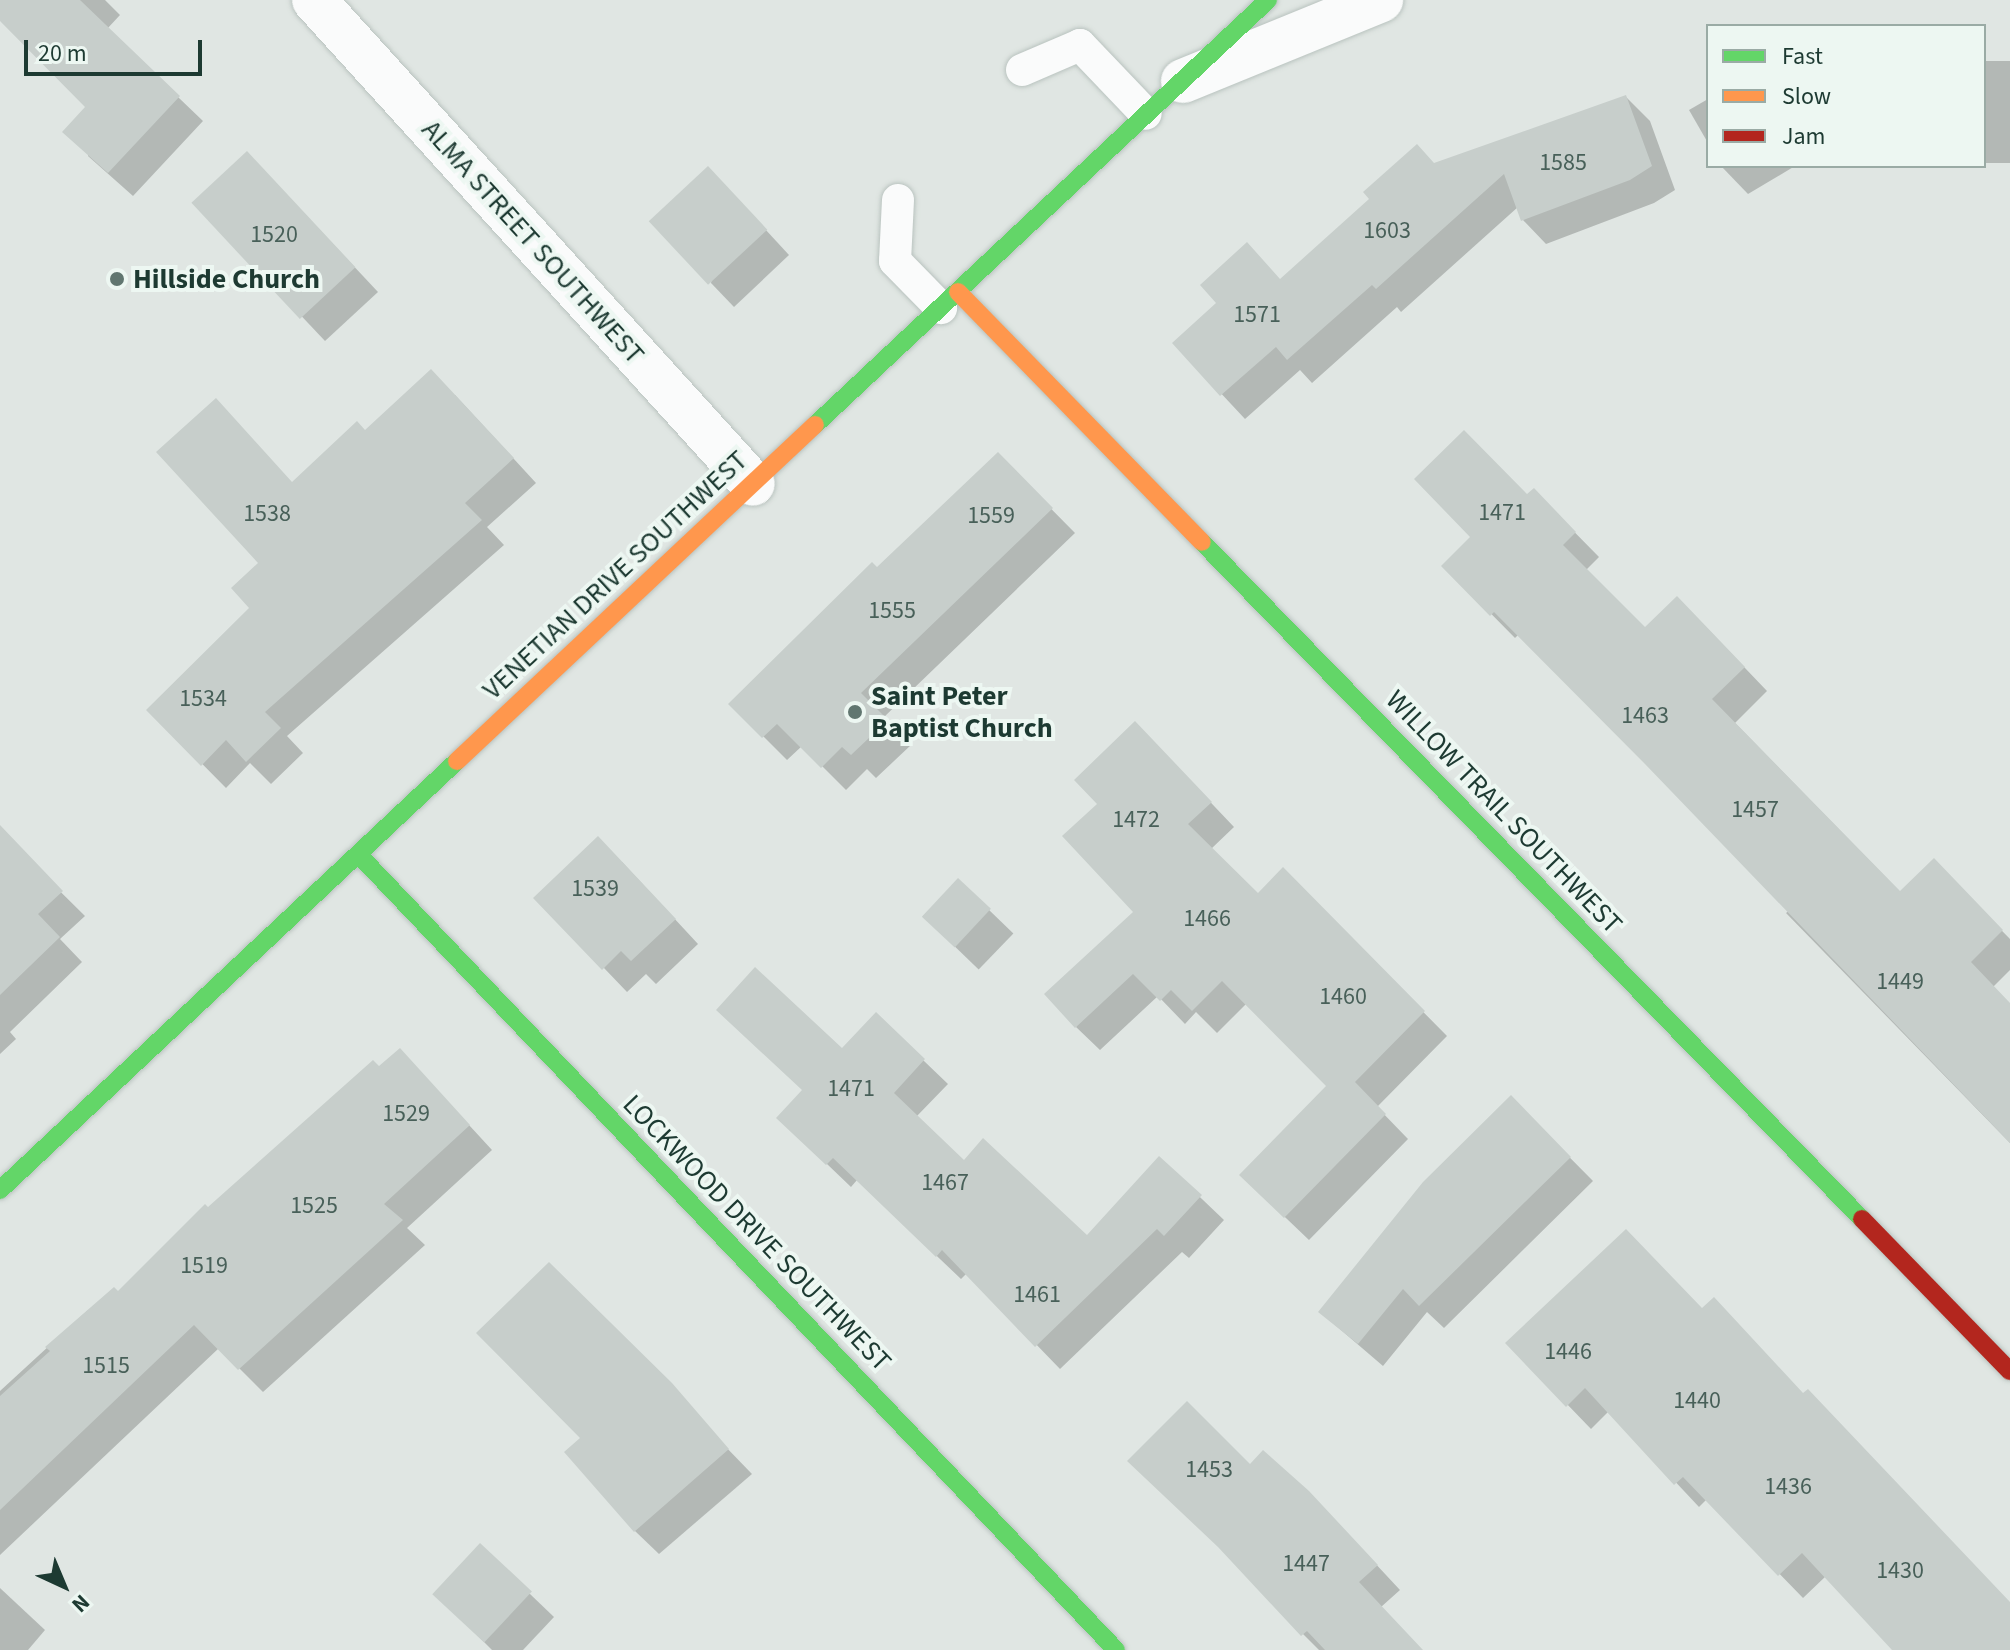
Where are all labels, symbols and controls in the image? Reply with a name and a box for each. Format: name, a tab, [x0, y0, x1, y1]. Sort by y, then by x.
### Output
scale bar	[28, 24, 206, 74]
legend	[1706, 24, 1986, 168]
text: 20 m	[38, 36, 87, 71]
text: Fast	[1782, 39, 1823, 74]
text: Slow	[1782, 79, 1831, 114]
street label: ALMA STREET SOUTHWEST	[415, 113, 651, 371]
text: Jam	[1782, 119, 1826, 154]
house number: 1585	[1539, 149, 1587, 177]
house number: 1603	[1363, 217, 1411, 245]
house number: 1520	[250, 221, 298, 249]
place label: Hillside Church	[133, 262, 320, 296]
marker: Hillside Church	[108, 270, 126, 288]
house number: 1571	[1233, 301, 1281, 329]
street label: VENETIAN DRIVE SOUTHWEST	[476, 443, 754, 707]
house number: 1471	[1478, 499, 1526, 527]
house number: 1538	[243, 500, 291, 528]
house number: 1559	[967, 502, 1015, 530]
house number: 1555	[868, 597, 916, 625]
place label: Saint Peter Baptist Church	[871, 679, 1053, 745]
street label: WILLOW TRAIL SOUTHWEST	[1379, 683, 1629, 941]
house number: 1534	[179, 685, 227, 713]
house number: 1463	[1621, 702, 1669, 730]
marker: Saint Peter Baptist Church	[846, 703, 864, 721]
house number: 1457	[1731, 796, 1779, 824]
house number: 1472	[1112, 806, 1160, 834]
house number: 1539	[571, 875, 619, 903]
house number: 1466	[1183, 905, 1231, 933]
house number: 1449	[1876, 968, 1924, 996]
house number: 1460	[1319, 983, 1367, 1011]
house number: 1471	[827, 1075, 875, 1103]
street label: LOCKWOOD DRIVE SOUTHWEST	[616, 1088, 898, 1378]
house number: 1529	[382, 1100, 430, 1128]
house number: 1467	[921, 1169, 969, 1197]
house number: 1525	[290, 1192, 338, 1220]
house number: 1519	[180, 1252, 228, 1280]
house number: 1461	[1013, 1281, 1061, 1309]
house number: 1446	[1544, 1338, 1592, 1366]
house number: 1515	[82, 1352, 130, 1380]
house number: 1440	[1673, 1387, 1721, 1415]
house number: 1453	[1185, 1456, 1233, 1484]
house number: 1436	[1764, 1473, 1812, 1501]
north arrow	[24, 1546, 104, 1626]
house number: 1447	[1282, 1550, 1330, 1578]
house number: 1430	[1876, 1557, 1924, 1585]
text: N	[64, 1587, 97, 1620]

